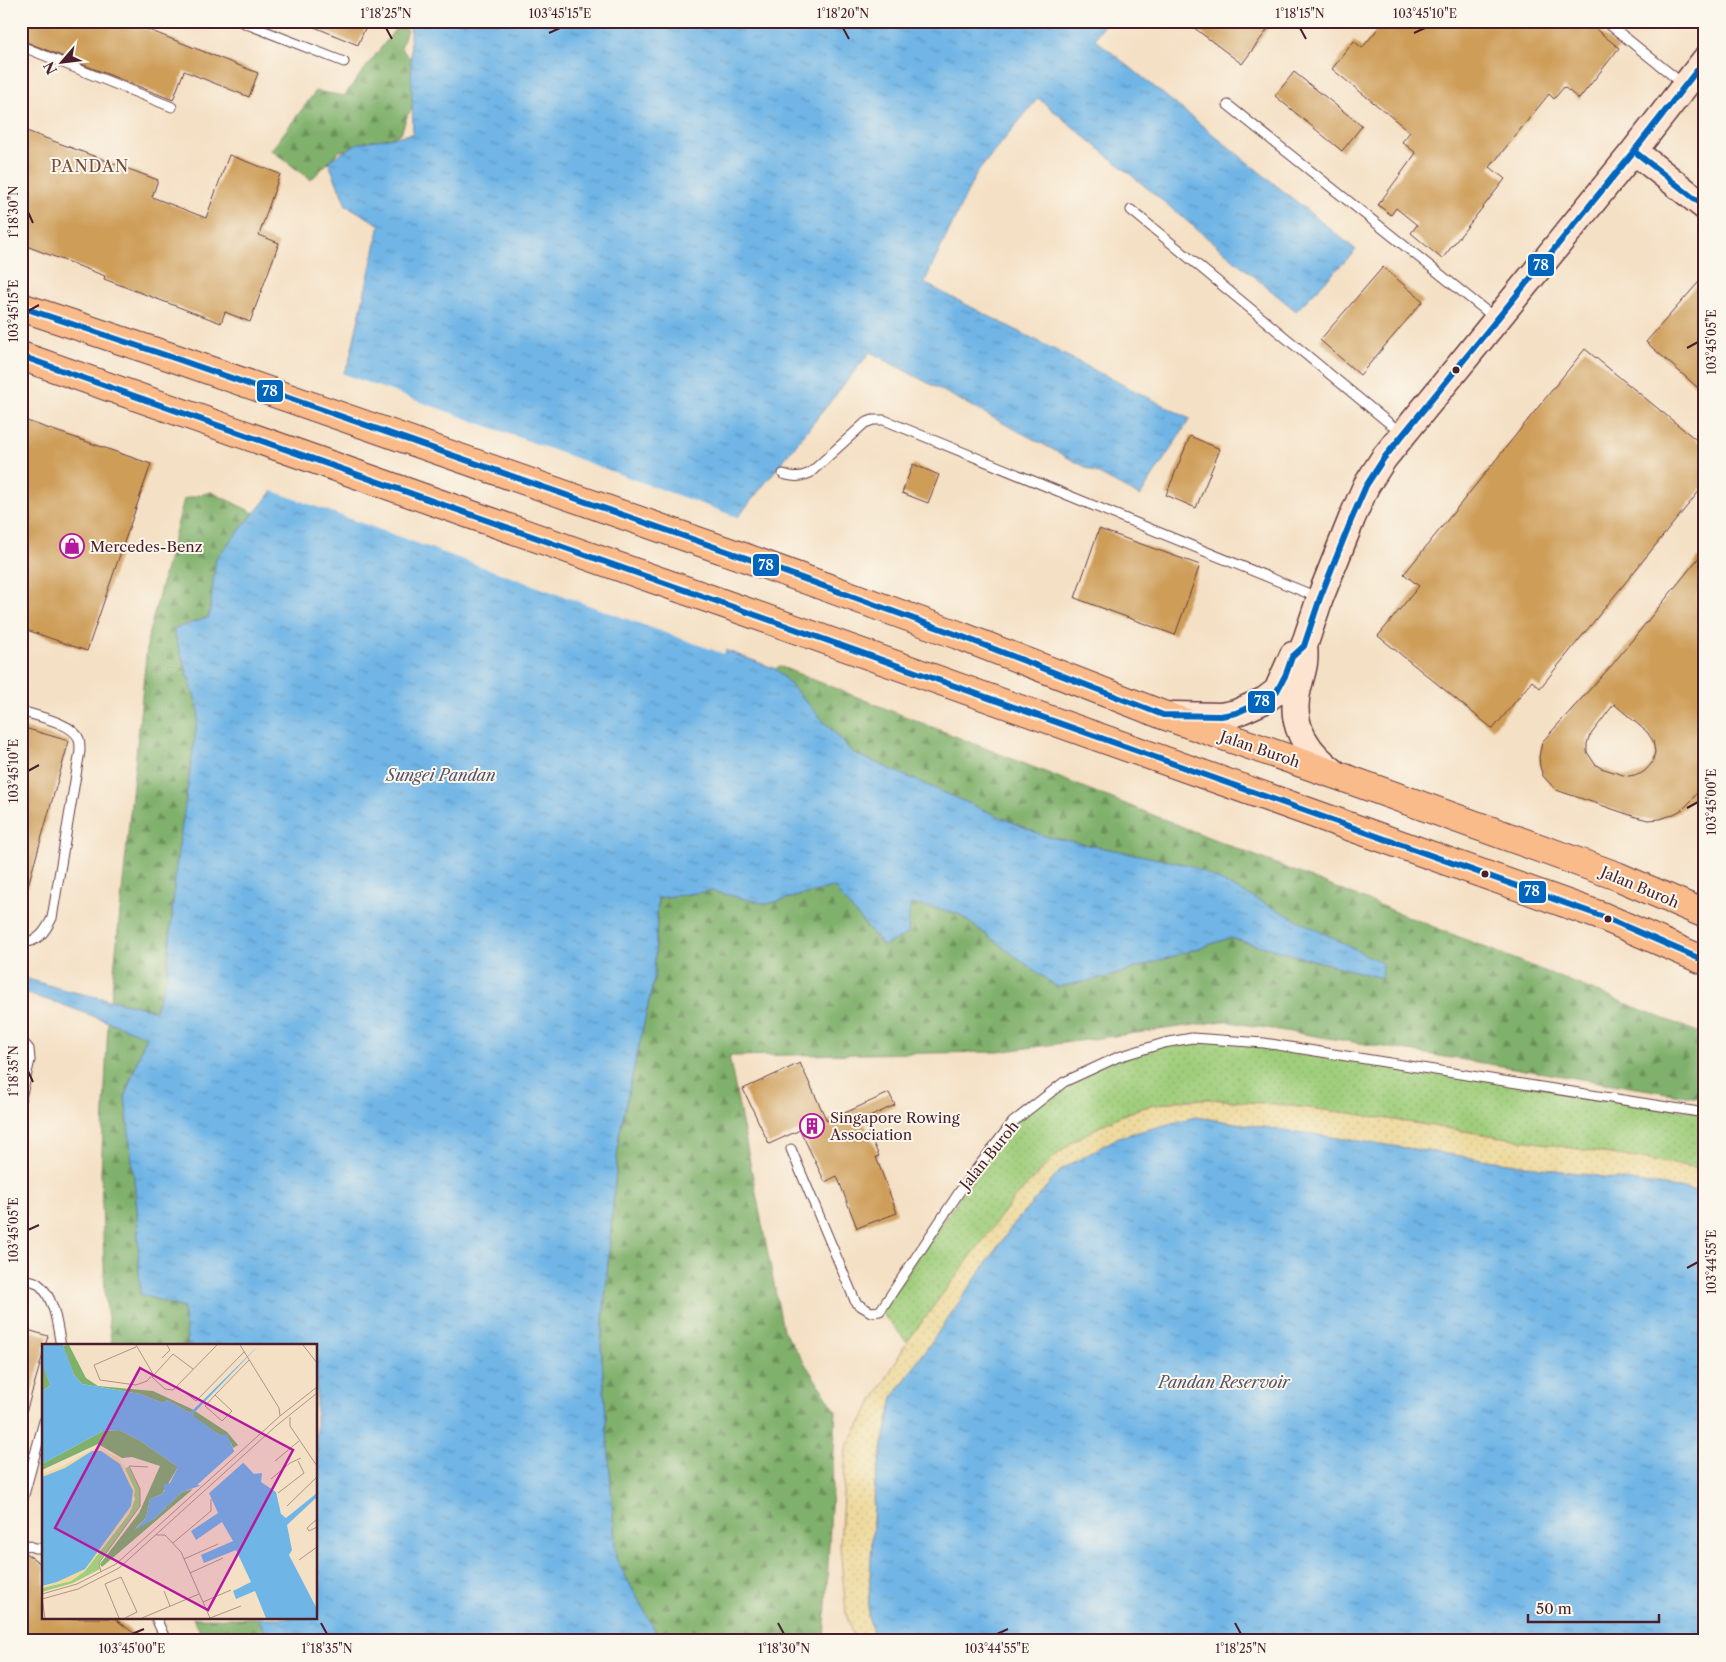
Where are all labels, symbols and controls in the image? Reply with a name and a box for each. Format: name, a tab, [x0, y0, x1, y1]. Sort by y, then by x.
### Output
text: 1°18'25"N	[360, 6, 412, 21]
text: 103°45'15"E	[529, 6, 591, 21]
text: 1°18'20"N	[817, 6, 869, 21]
text: 1°18'15"N	[1275, 6, 1325, 21]
text: 103°45'10"E	[1393, 6, 1457, 21]
north arrow	[38, 38, 88, 88]
text: N	[40, 59, 61, 78]
district label: PANDAN	[51, 156, 129, 176]
text: 1°18'30"N	[6, 186, 21, 238]
line badge: 78	[1527, 253, 1555, 277]
text: 78	[1533, 256, 1549, 274]
text: 103°45'15"E	[6, 280, 21, 342]
text: 103°45'05"E	[1704, 309, 1719, 375]
unlabelled marker	[1451, 365, 1461, 375]
line badge: 78	[256, 379, 284, 403]
text: 78	[262, 382, 278, 400]
shop icon: Mercedes-Benz	[59, 533, 85, 559]
place label: Mercedes-Benz	[90, 537, 203, 556]
line badge: 78	[752, 553, 780, 577]
text: 78	[758, 556, 774, 574]
line badge: 78	[1247, 690, 1276, 714]
text: 78	[1254, 692, 1270, 710]
street label: Jalan Buroh	[1216, 726, 1303, 772]
text: 103°45'10"E	[6, 739, 21, 803]
water label: Sungei Pandan	[385, 765, 496, 785]
text: 103°45'00"E	[1704, 769, 1719, 835]
street label: Jalan Buroh	[1596, 861, 1683, 912]
unlabelled marker	[1480, 869, 1490, 879]
line badge: 78	[1518, 880, 1547, 904]
text: 78	[1524, 882, 1540, 900]
unlabelled marker	[1603, 914, 1613, 924]
text: 1°18'35"N	[6, 1045, 21, 1097]
place label: Singapore Rowing Association	[829, 1108, 960, 1144]
building icon: Singapore Rowing Association	[799, 1113, 825, 1139]
street label: Jalan Buroh	[954, 1116, 1023, 1195]
text: 103°45'05"E	[6, 1197, 21, 1263]
text: 103°44'55"E	[1704, 1230, 1719, 1294]
inset map	[42, 1344, 318, 1620]
water label: Pandan Reservoir	[1156, 1372, 1291, 1392]
scale bar	[1528, 1592, 1660, 1624]
text: 50 m	[1536, 1599, 1572, 1618]
text: 103°45'00"E	[99, 1641, 165, 1656]
text: 1°18'35"N	[301, 1641, 353, 1656]
text: 1°18'30"N	[758, 1641, 810, 1656]
text: 103°44'55"E	[965, 1641, 1029, 1656]
text: 1°18'25"N	[1215, 1641, 1267, 1656]

